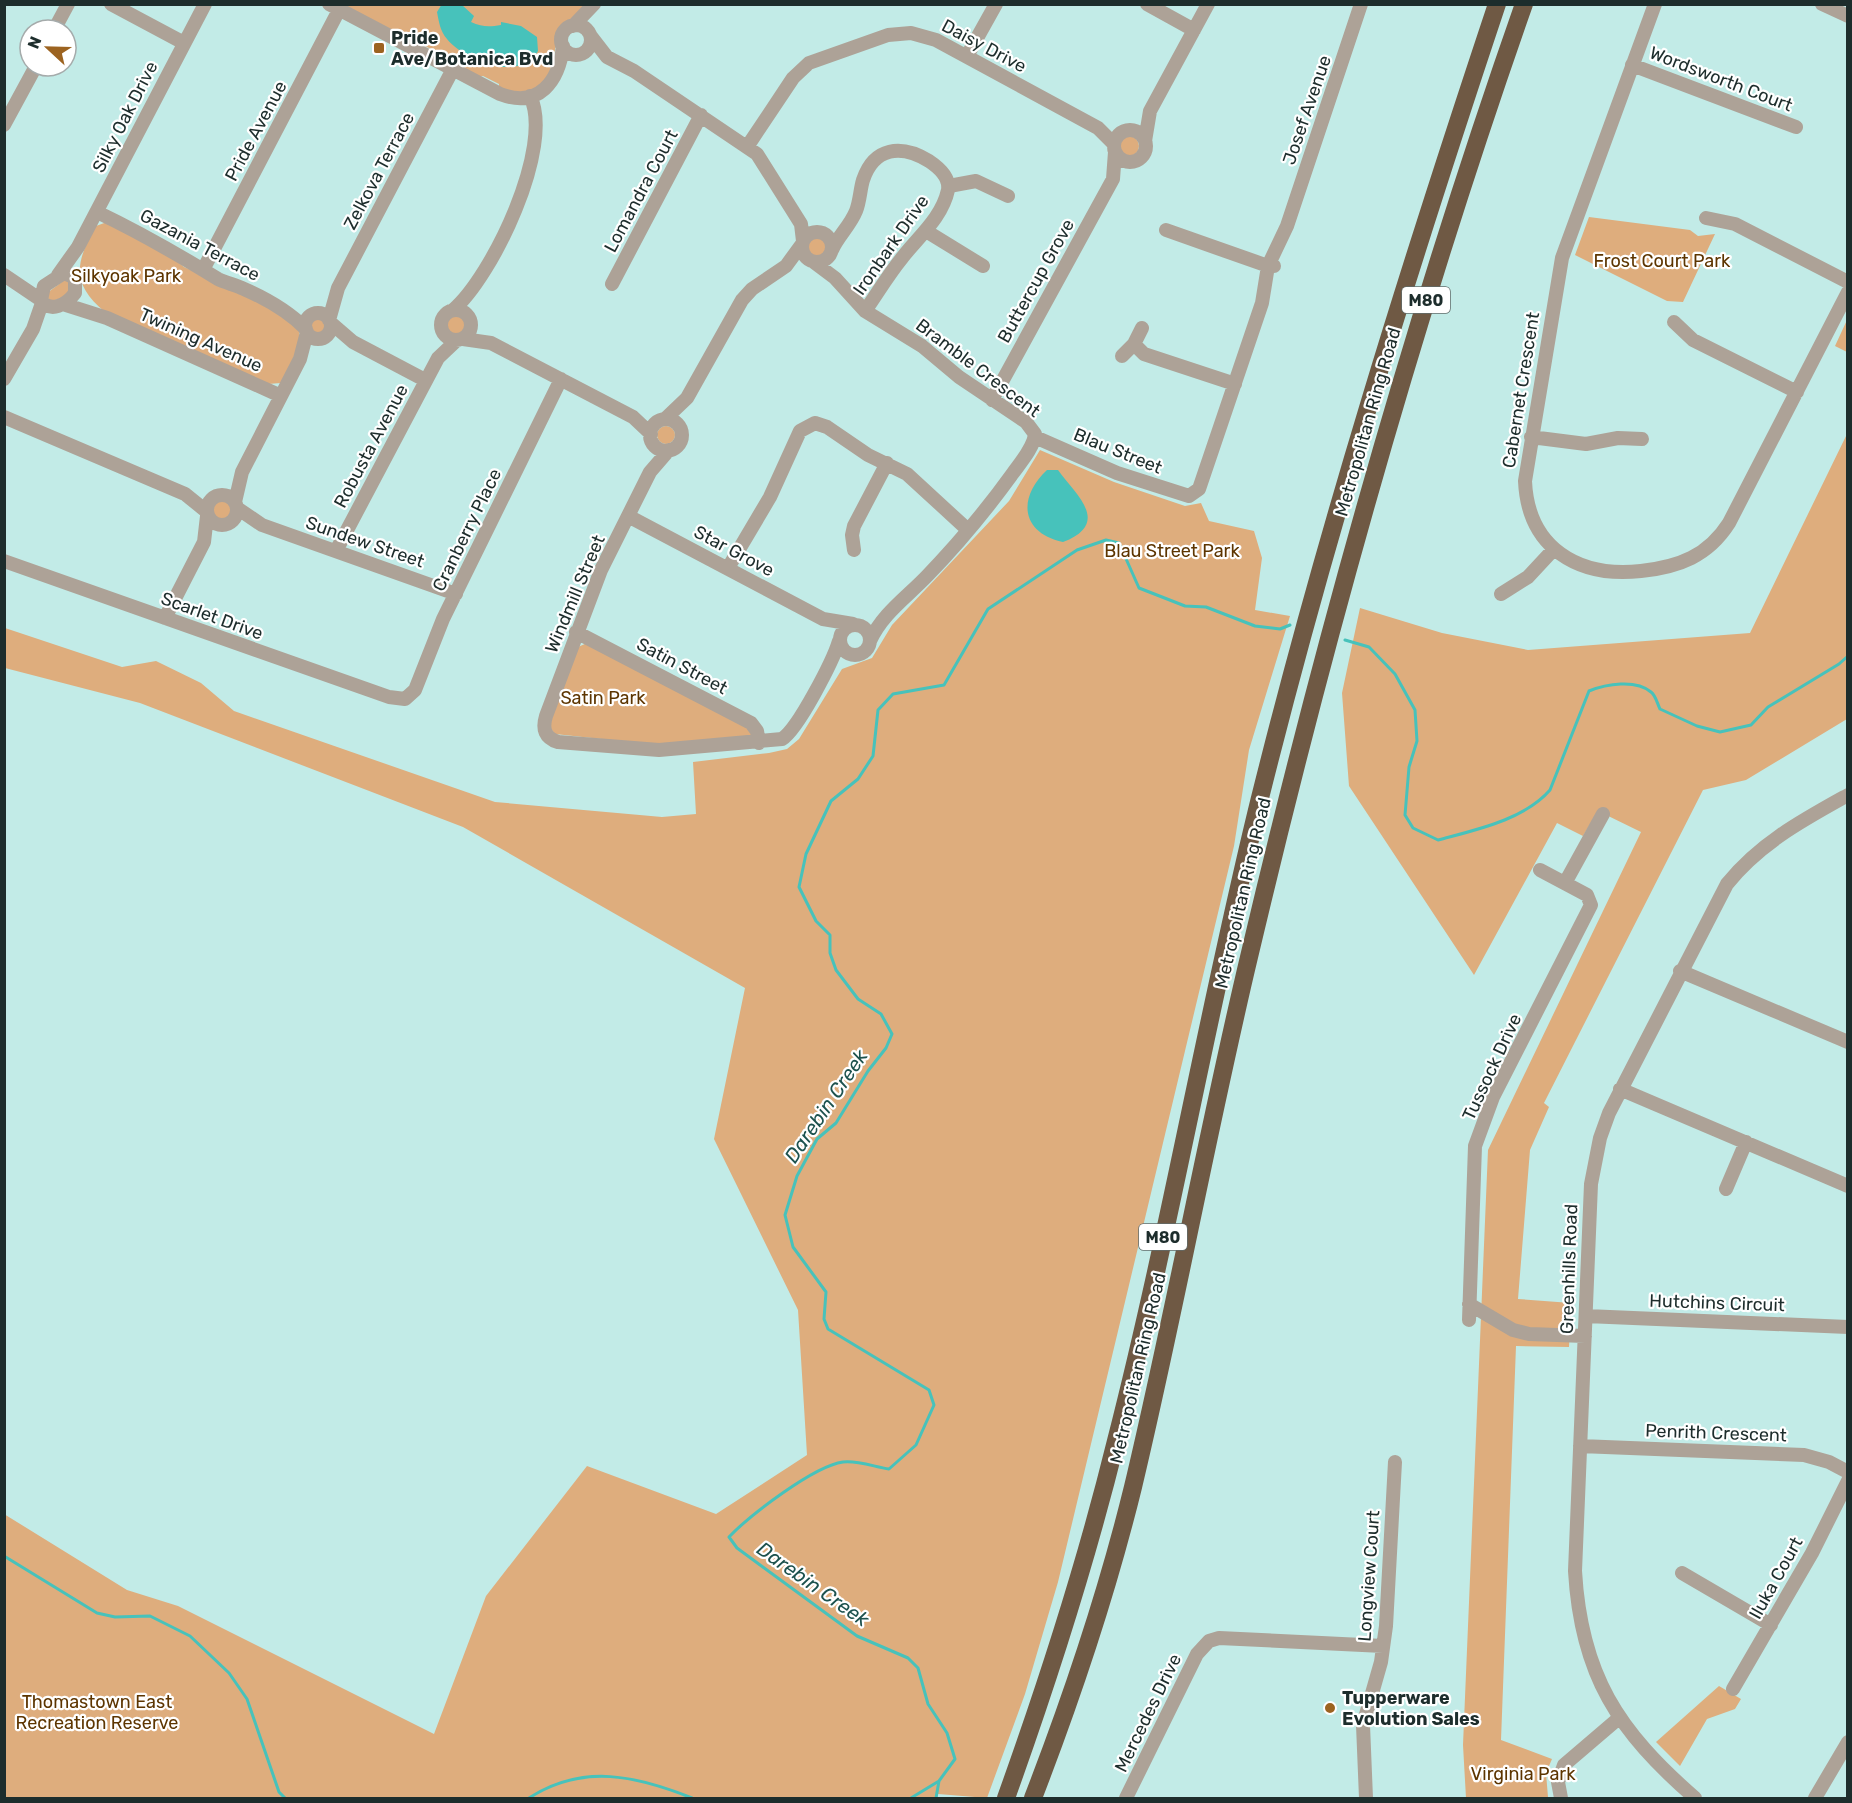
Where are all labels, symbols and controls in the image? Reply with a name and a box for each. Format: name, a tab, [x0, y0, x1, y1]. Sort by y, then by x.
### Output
street label: Daisy Drive	[938, 15, 1030, 77]
north arrow	[18, 18, 78, 78]
place label: Pride Ave/Botanica Bvd	[391, 27, 553, 70]
text: N	[24, 34, 46, 51]
marker: Pride Ave/Botanica Bvd	[372, 41, 386, 55]
street label: Wordsworth Court	[1646, 42, 1796, 116]
street label: Josef Avenue	[1278, 52, 1336, 168]
street label: Silky Oak Drive	[87, 58, 163, 176]
street label: Pride Avenue	[220, 77, 292, 185]
street label: Zelkova Terrace	[339, 109, 419, 233]
street label: Lomandra Court	[599, 126, 683, 256]
street label: Ironbark Drive	[848, 191, 934, 299]
street label: Gazania Terrace	[136, 204, 264, 286]
street label: Buttercup Grove	[993, 215, 1079, 347]
park label: Frost Court Park	[1594, 250, 1731, 272]
park label: Silkyoak Park	[71, 265, 182, 287]
road number: M80	[1402, 287, 1450, 313]
street label: Twining Avenue	[136, 303, 266, 377]
street label: Cabernet Crescent	[1498, 310, 1544, 470]
street label: Bramble Crescent	[911, 314, 1045, 422]
street label: Metropolitan Ring Road	[1331, 325, 1405, 519]
street label: Robusta Avenue	[329, 380, 413, 512]
street label: Blau Street	[1070, 423, 1166, 479]
street label: Cranberry Place	[428, 465, 506, 595]
street label: Sundew Street	[303, 511, 427, 573]
street label: Star Grove	[690, 521, 778, 581]
street label: Windmill Street	[540, 532, 610, 656]
park label: Blau Street Park	[1104, 540, 1240, 562]
street label: Scarlet Drive	[158, 587, 266, 645]
street label: Satin Street	[633, 633, 731, 699]
park label: Satin Park	[560, 687, 646, 709]
street label: Metropolitan Ring Road	[1210, 795, 1276, 991]
street label: Tussock Drive	[1458, 1010, 1526, 1124]
water label: Darebin Creek	[779, 1044, 873, 1167]
street label: Greenhills Road	[1556, 1203, 1582, 1335]
road number: M80	[1139, 1224, 1187, 1250]
street label: Metropolitan Ring Road	[1105, 1270, 1171, 1466]
street label: Hutchins Circuit	[1649, 1290, 1785, 1316]
street label: Penrith Crescent	[1645, 1420, 1787, 1446]
street label: Longview Court	[1353, 1510, 1385, 1642]
street label: Iluka Court	[1744, 1533, 1808, 1623]
water label: Darebin Creek	[752, 1536, 874, 1632]
street label: Mercedes Drive	[1110, 1650, 1186, 1776]
place label: Tupperware Evolution Sales	[1342, 1687, 1480, 1730]
park label: Thomastown East Recreation Reserve	[16, 1691, 178, 1734]
marker: Tupperware Evolution Sales	[1323, 1701, 1337, 1715]
park label: Virginia Park	[1471, 1763, 1576, 1785]

